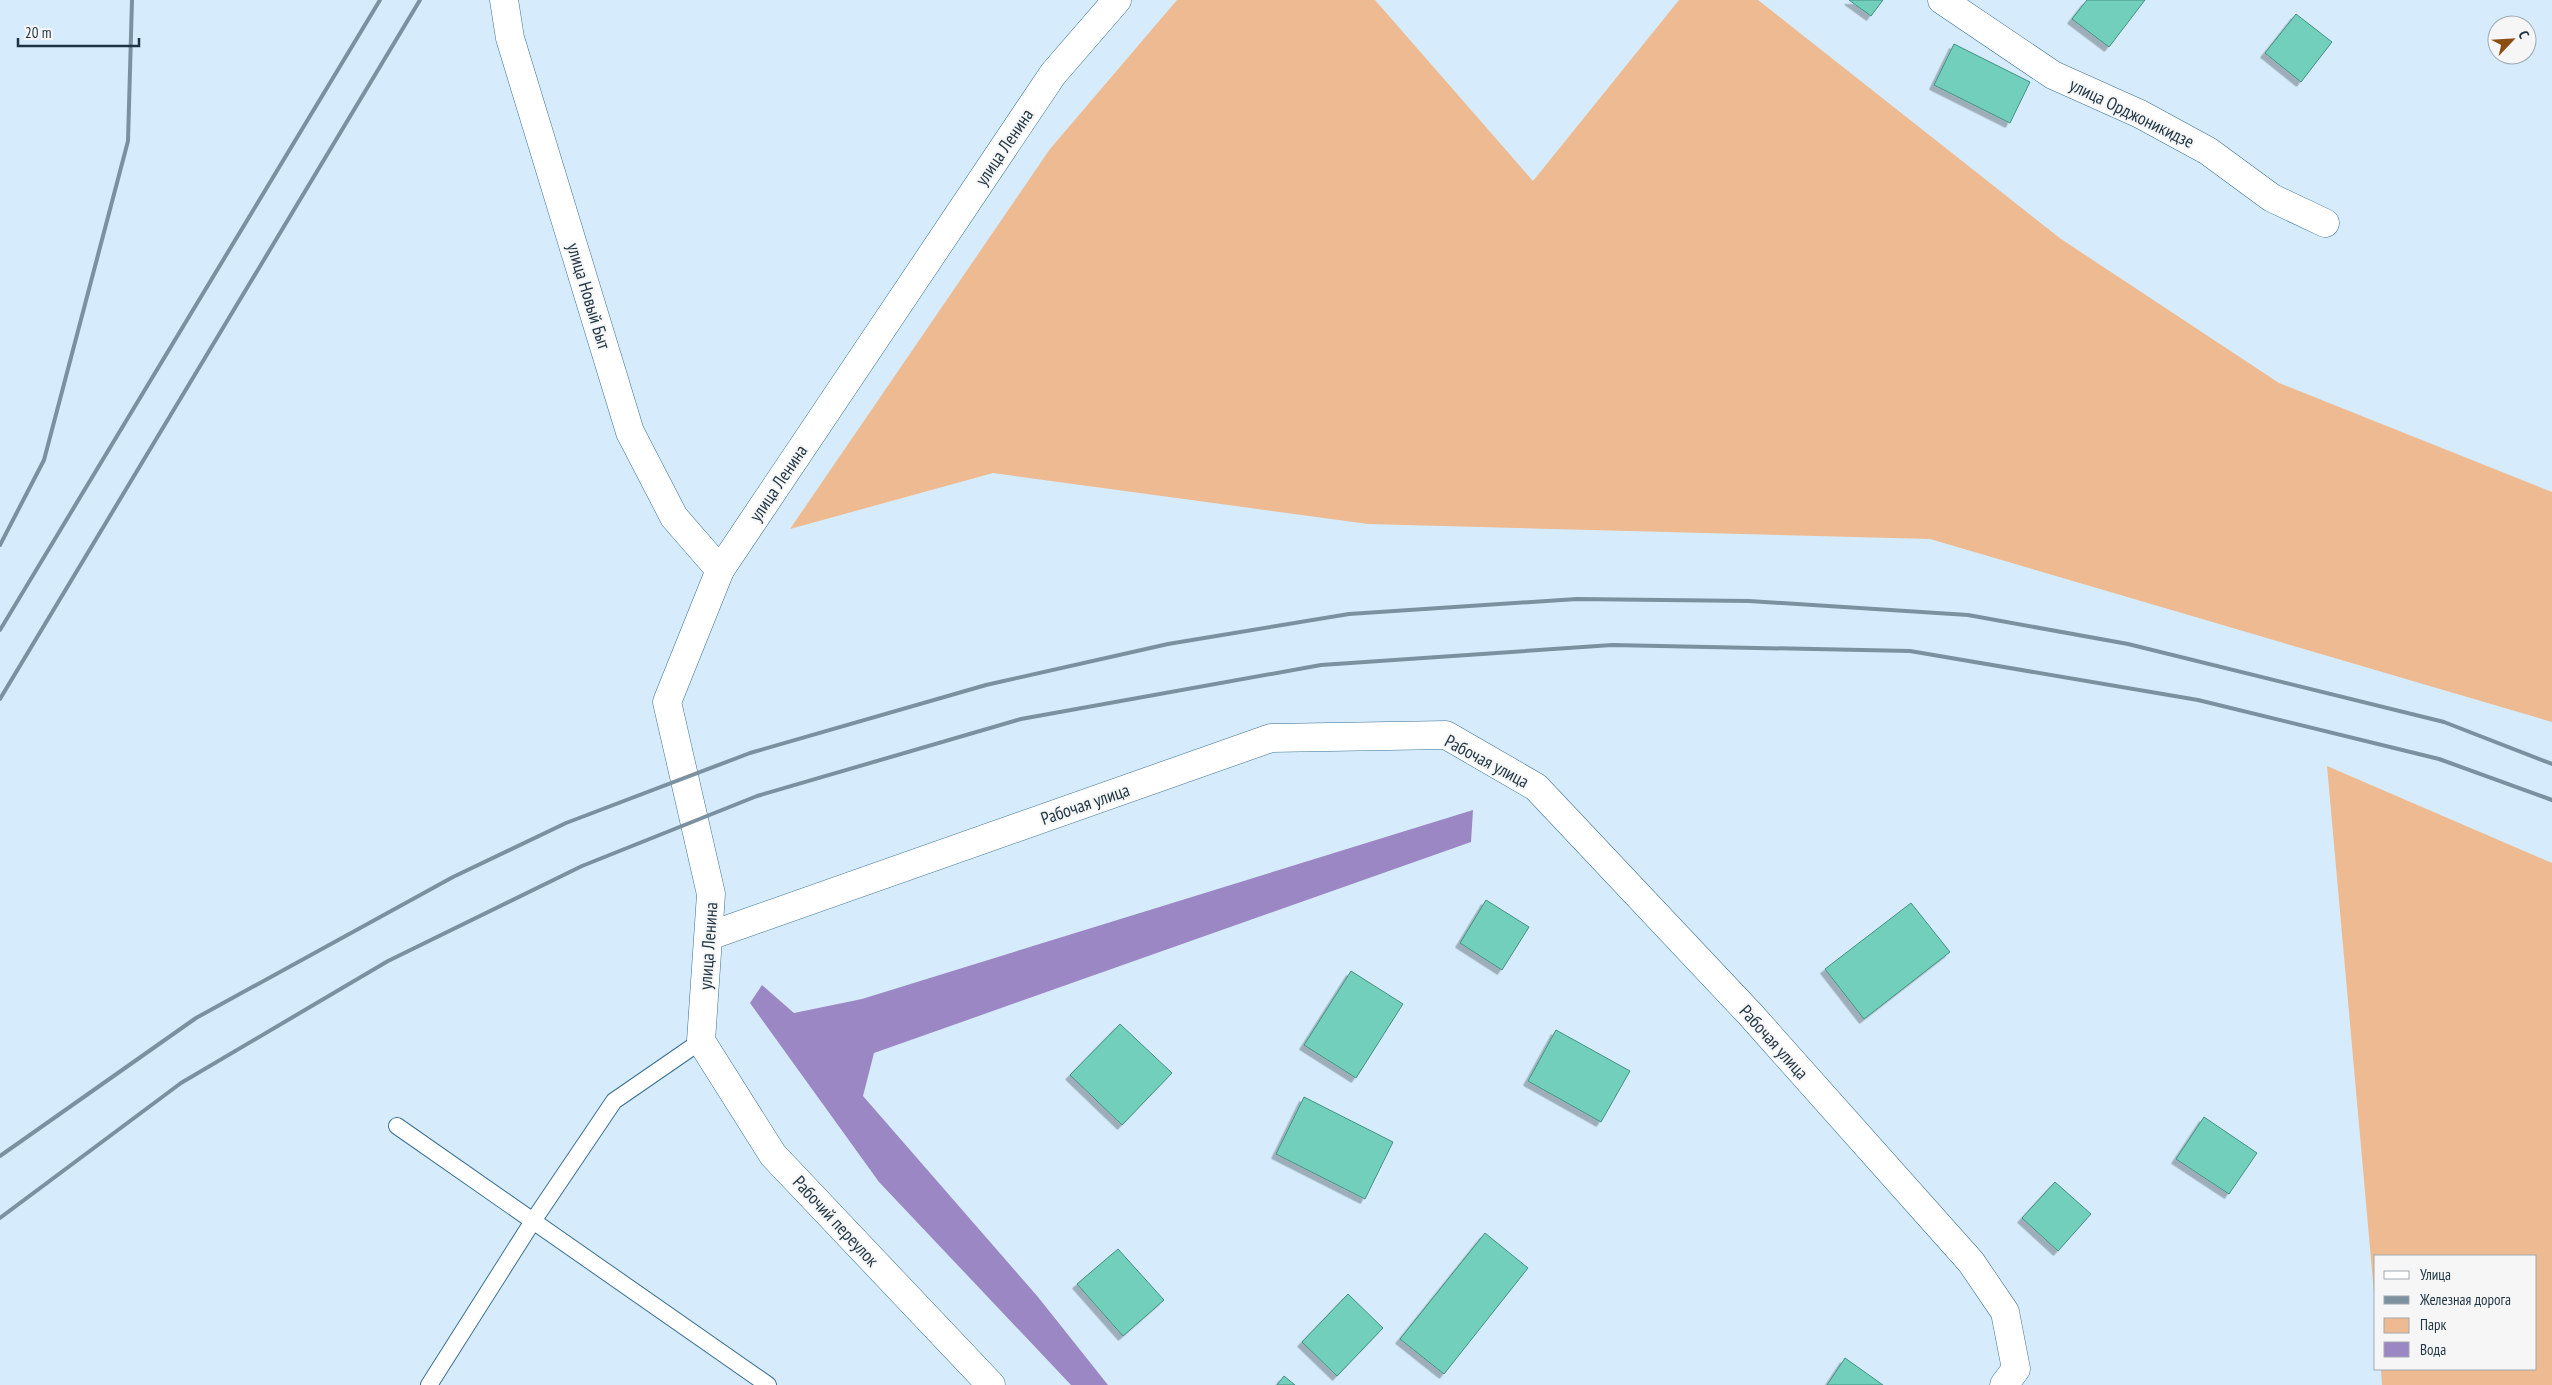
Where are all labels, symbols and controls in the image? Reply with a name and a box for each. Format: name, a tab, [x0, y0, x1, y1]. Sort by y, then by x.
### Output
scale bar	[18, 15, 139, 47]
north arrow	[2487, 15, 2537, 65]
text: 20 m	[25, 23, 51, 42]
text: С	[2514, 28, 2534, 42]
street label: улица Орджоникидзе	[2066, 73, 2198, 153]
street label: улица Ленина	[970, 104, 1038, 190]
street label: улица Новый Быт	[562, 240, 616, 352]
street label: улица Ленина	[744, 440, 812, 526]
street label: Рабочая улица	[1441, 729, 1533, 793]
street label: Рабочая улица	[1038, 778, 1132, 830]
street label: улица Ленина	[693, 901, 723, 991]
street label: Рабочая улица	[1735, 1000, 1813, 1084]
street label: Рабочий переулок	[788, 1171, 884, 1271]
legend	[2374, 1255, 2537, 1370]
text: Улица	[2420, 1265, 2451, 1284]
text: Железная дорога	[2419, 1290, 2511, 1309]
text: Парк	[2420, 1315, 2446, 1334]
text: Вода	[2420, 1340, 2446, 1359]

